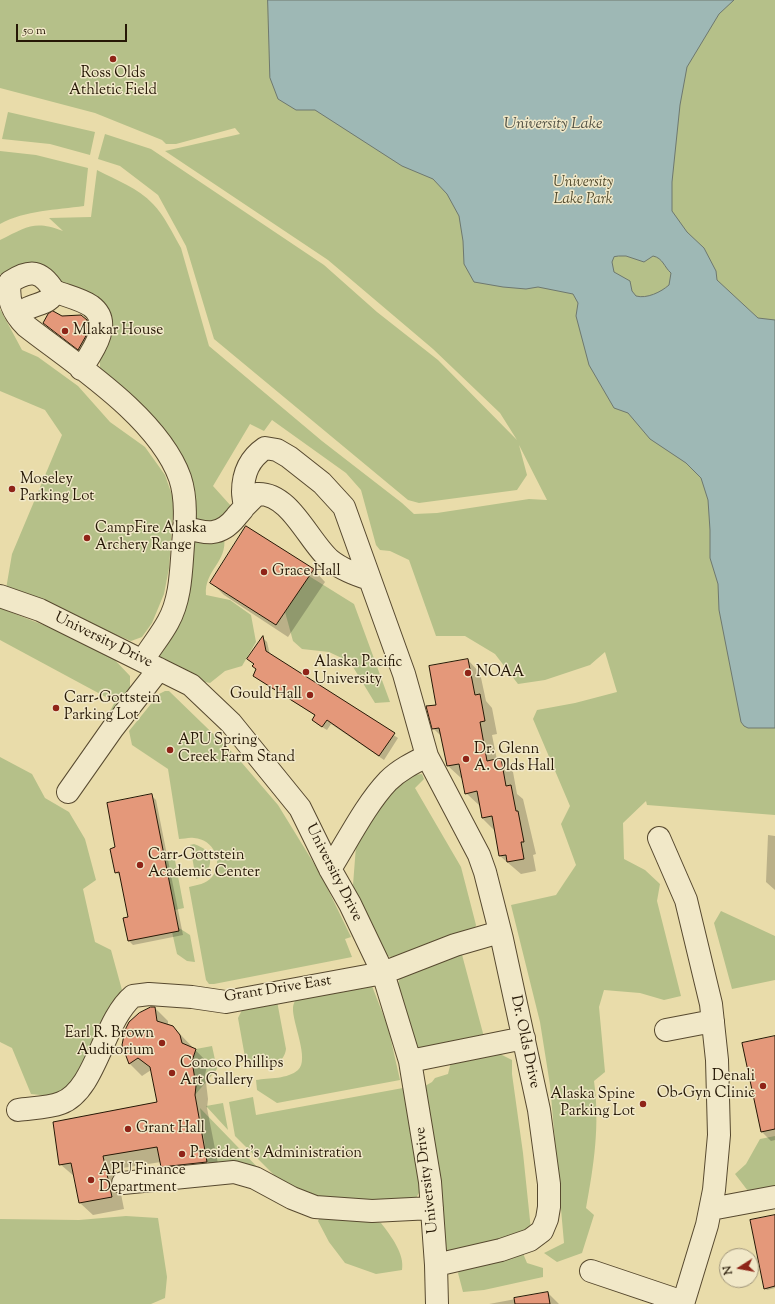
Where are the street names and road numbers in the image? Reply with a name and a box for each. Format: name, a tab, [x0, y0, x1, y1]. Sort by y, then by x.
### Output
street label: University Drive	[51, 609, 155, 673]
street label: University Drive	[301, 821, 365, 925]
street label: Grant Drive East	[223, 973, 333, 1007]
street label: Dr. Olds Drive	[505, 994, 543, 1090]
street label: University Drive	[413, 1126, 443, 1234]

